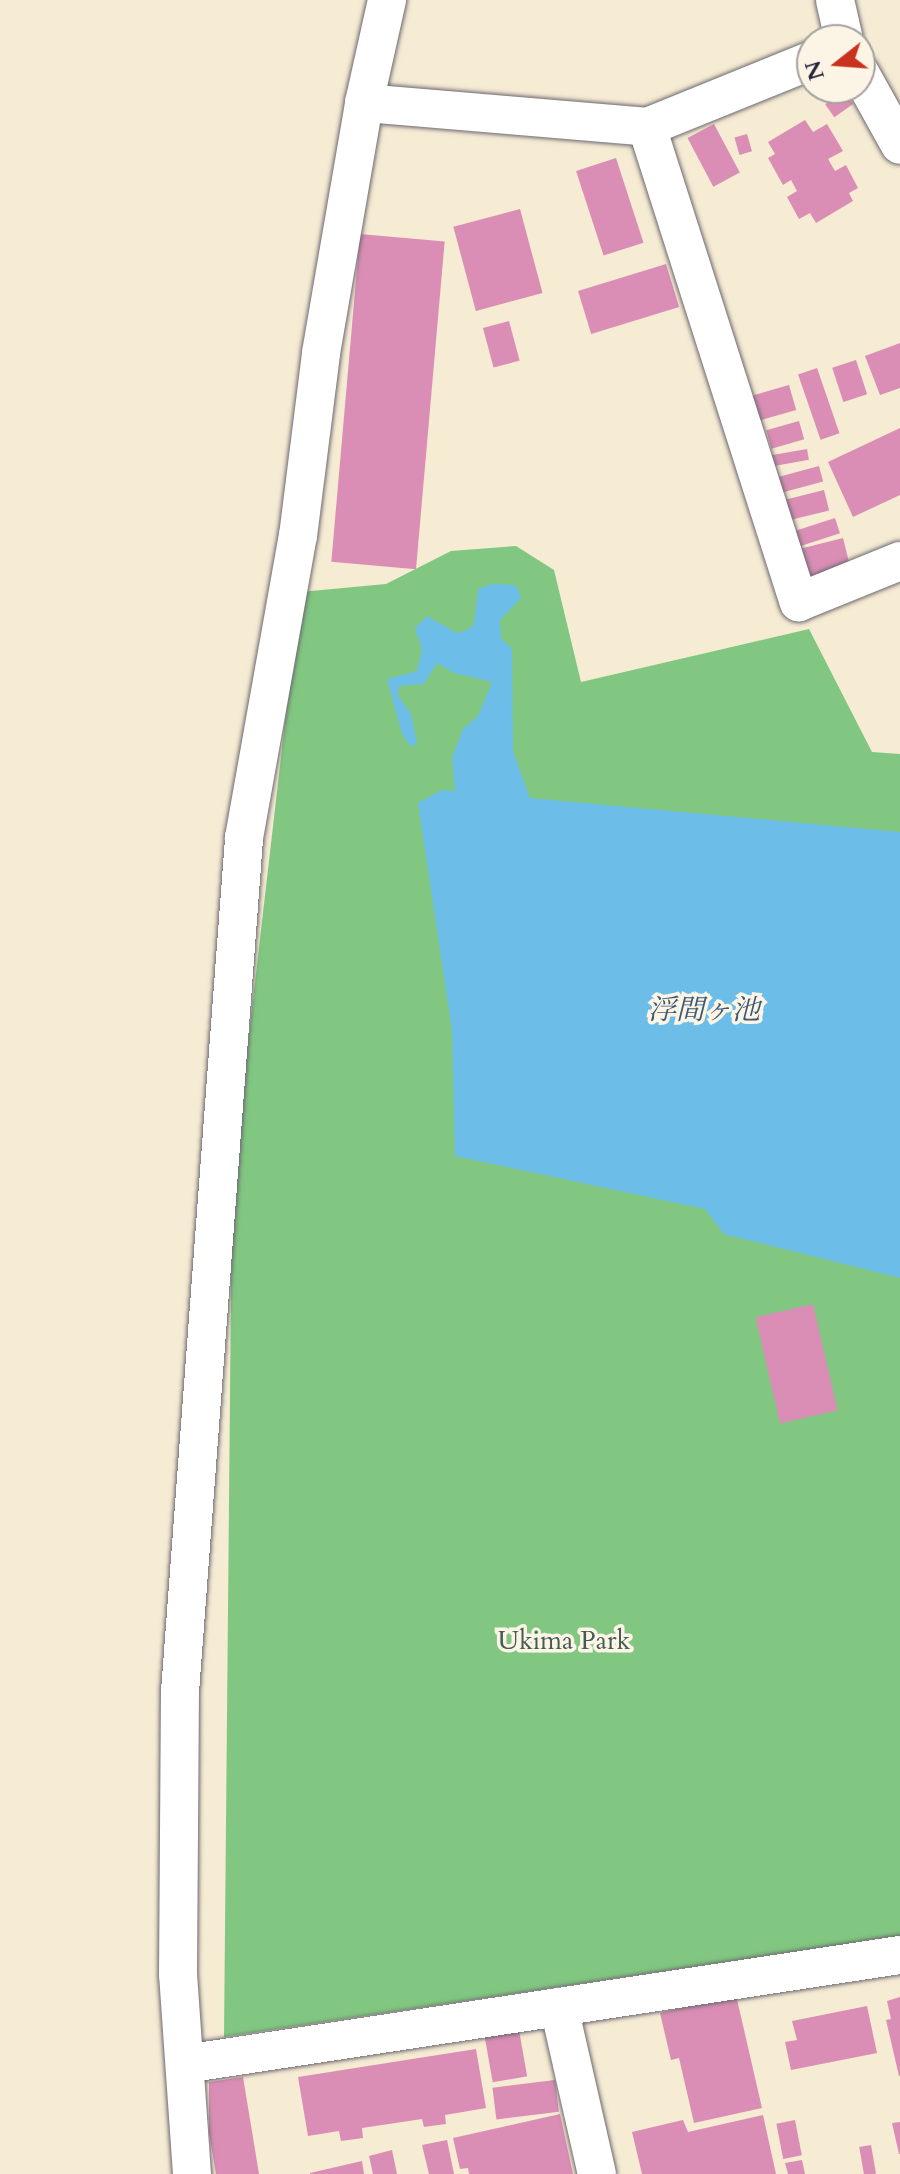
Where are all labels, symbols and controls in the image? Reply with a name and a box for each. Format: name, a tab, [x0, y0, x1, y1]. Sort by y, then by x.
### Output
north arrow	[796, 24, 876, 104]
text: N	[798, 57, 832, 84]
water label: 浮間ヶ池	[648, 993, 760, 1027]
park label: Ukima Park	[498, 1625, 630, 1657]

